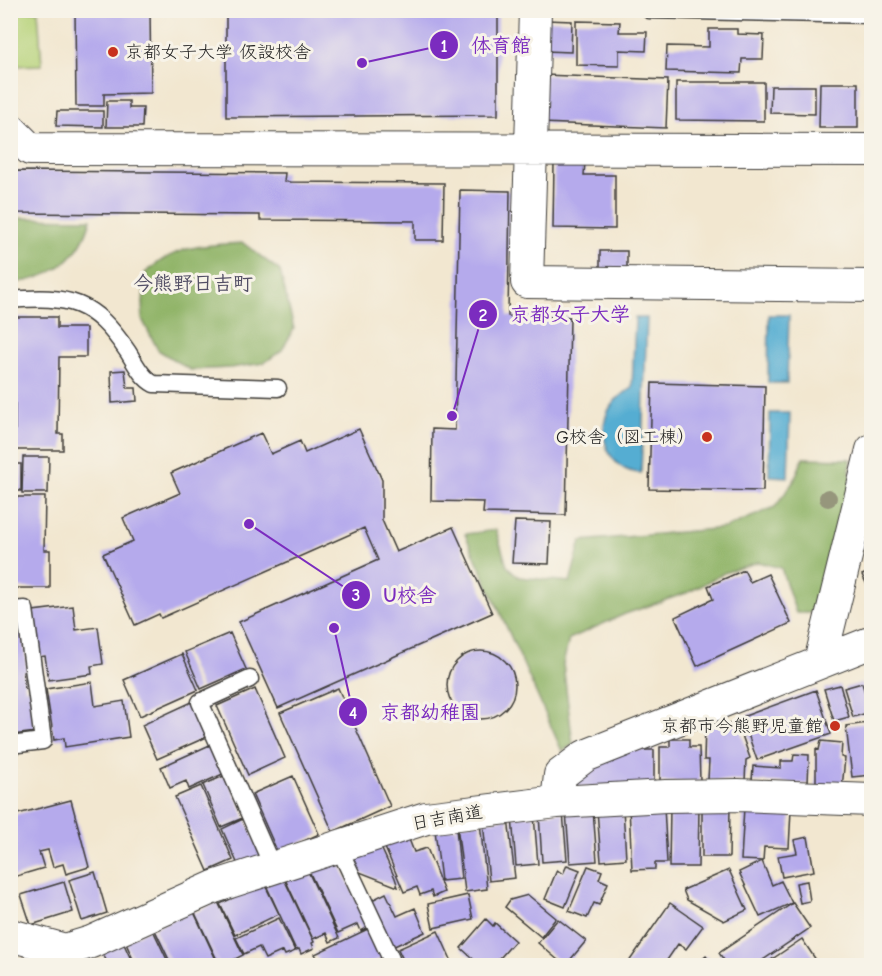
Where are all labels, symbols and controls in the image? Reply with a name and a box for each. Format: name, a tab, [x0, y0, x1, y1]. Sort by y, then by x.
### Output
callout: 体育館	[429, 26, 543, 64]
text: 体育館	[471, 34, 531, 57]
text: 1	[440, 36, 448, 57]
place label: 京都女子大学 仮設校舎	[125, 42, 311, 63]
marker: 京都女子大学 仮設校舎	[106, 45, 120, 59]
district label: 今熊野日吉町	[133, 272, 253, 295]
callout: 京都女子大学	[468, 295, 642, 333]
text: 京都女子大学	[510, 303, 630, 326]
text: 2	[479, 305, 488, 326]
place label: G校舎（図工棟）	[556, 427, 695, 448]
marker: G校舎（図工棟）	[700, 430, 714, 444]
callout: U校舎	[341, 576, 449, 614]
text: U校舎	[383, 584, 437, 607]
text: 3	[352, 585, 360, 606]
callout: 京都幼稚園	[338, 693, 492, 731]
text: 京都幼稚園	[380, 701, 480, 724]
text: 4	[349, 703, 357, 724]
place label: 京都市今熊野児童館	[661, 716, 823, 737]
marker: 京都市今熊野児童館	[828, 719, 842, 733]
street label: 日吉南道	[410, 801, 484, 835]

